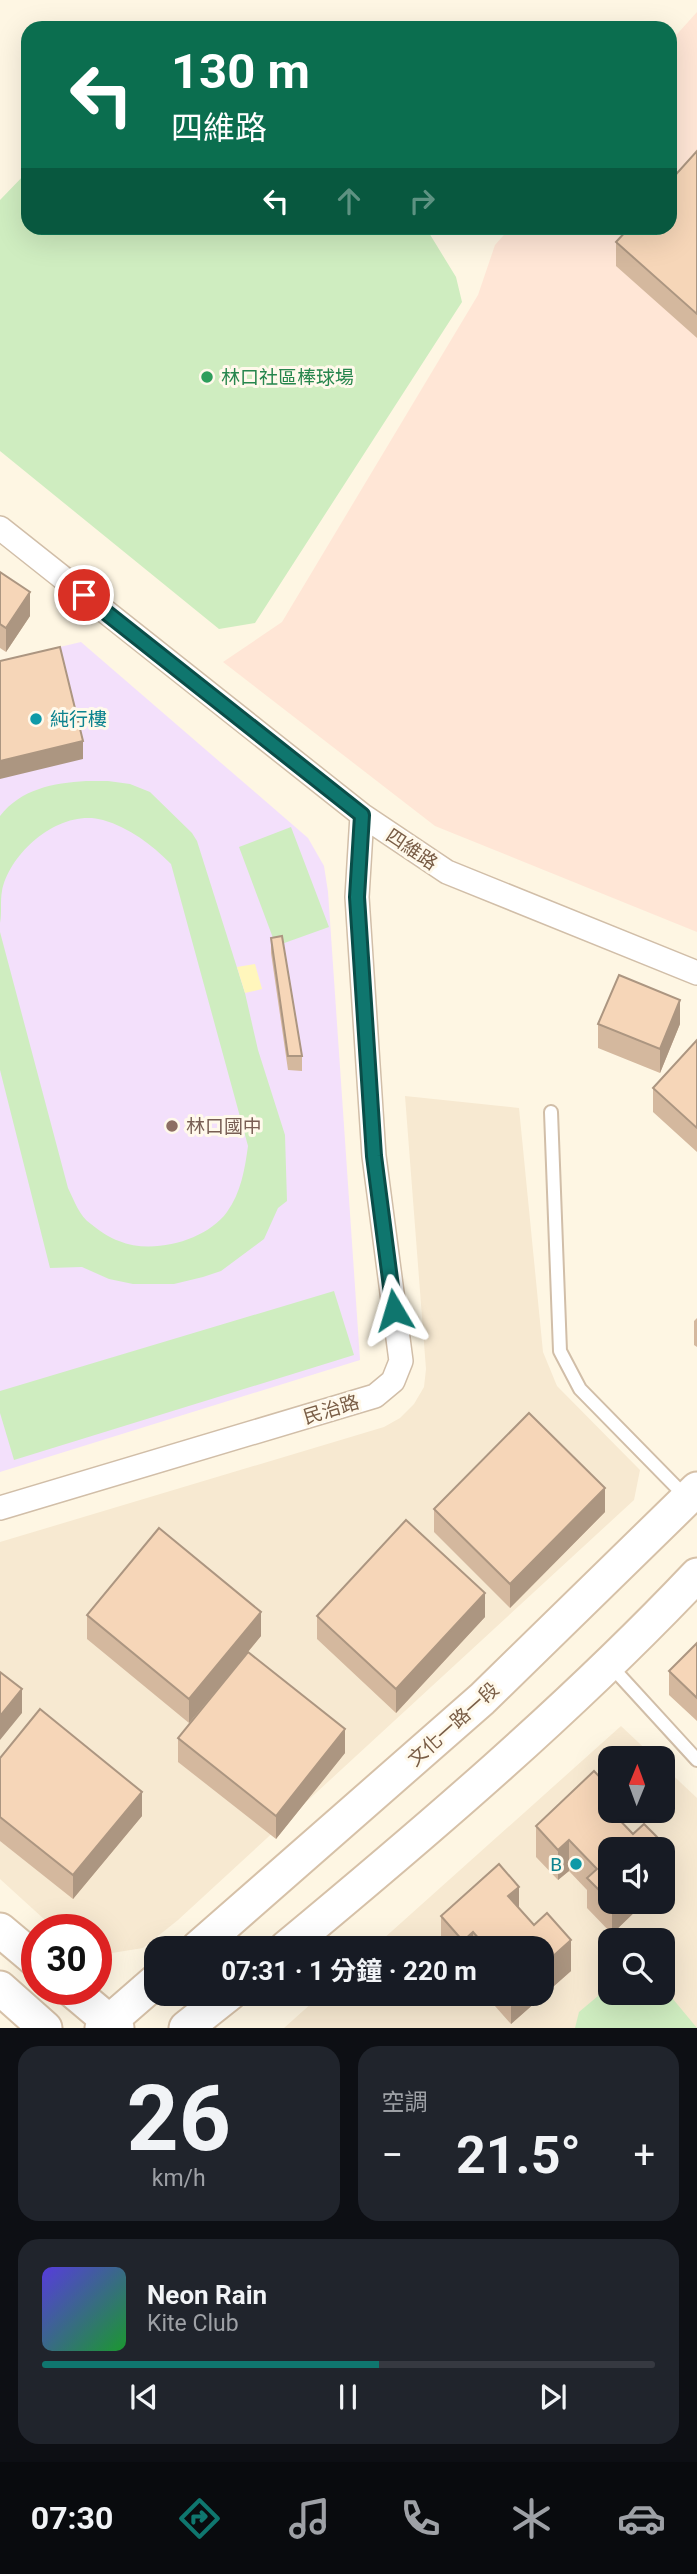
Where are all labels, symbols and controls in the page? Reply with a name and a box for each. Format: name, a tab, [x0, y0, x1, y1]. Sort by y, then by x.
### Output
text: 130 m	[171, 43, 310, 100]
icon: left	[56, 49, 147, 140]
text: 四維路	[171, 109, 267, 147]
icon: left	[257, 182, 295, 220]
icon: ahead	[330, 182, 368, 220]
icon: right	[403, 182, 441, 220]
place label: 林口社區棒球場	[221, 366, 354, 389]
marker: 林口社區棒球場	[199, 369, 215, 385]
pin	[54, 565, 114, 625]
icon: arrive	[65, 576, 103, 614]
place label: 純行樓	[50, 708, 107, 731]
marker: 純行樓	[28, 711, 44, 727]
street label: 四維路	[382, 824, 442, 875]
place label: 林口國中	[186, 1115, 262, 1138]
marker: 林口國中	[164, 1118, 180, 1134]
position arrow	[357, 1273, 431, 1347]
street label: 民治路	[301, 1390, 362, 1429]
street label: 文化一路一段	[403, 1678, 503, 1771]
north arrow	[598, 1746, 676, 1824]
map controls	[598, 1746, 675, 2005]
button: sound	[598, 1837, 675, 1914]
place label: B	[550, 1853, 562, 1876]
marker: B	[568, 1856, 584, 1872]
speed limit sign: 30	[21, 1914, 112, 2005]
button: search	[598, 1928, 675, 2005]
text: 07:31 · 1 分鐘 · 220 m	[221, 1956, 477, 1986]
text: 26	[127, 2066, 231, 2172]
text: 空調	[382, 2089, 428, 2116]
text: 21.5°	[456, 2125, 581, 2186]
text: −	[382, 2133, 403, 2177]
text: +	[633, 2133, 655, 2177]
text: km/h	[152, 2165, 206, 2192]
text: Neon Rain	[147, 2280, 267, 2310]
text: Kite Club	[147, 2310, 239, 2337]
icon: previous	[125, 2378, 163, 2416]
icon: pause	[329, 2378, 367, 2416]
icon: next	[534, 2378, 572, 2416]
icon: directions	[175, 2494, 224, 2543]
icon: music	[285, 2494, 334, 2543]
icon: phone	[396, 2494, 445, 2543]
icon: climate	[507, 2494, 556, 2543]
icon: car	[617, 2494, 666, 2543]
text: 07:30	[31, 2499, 113, 2537]

